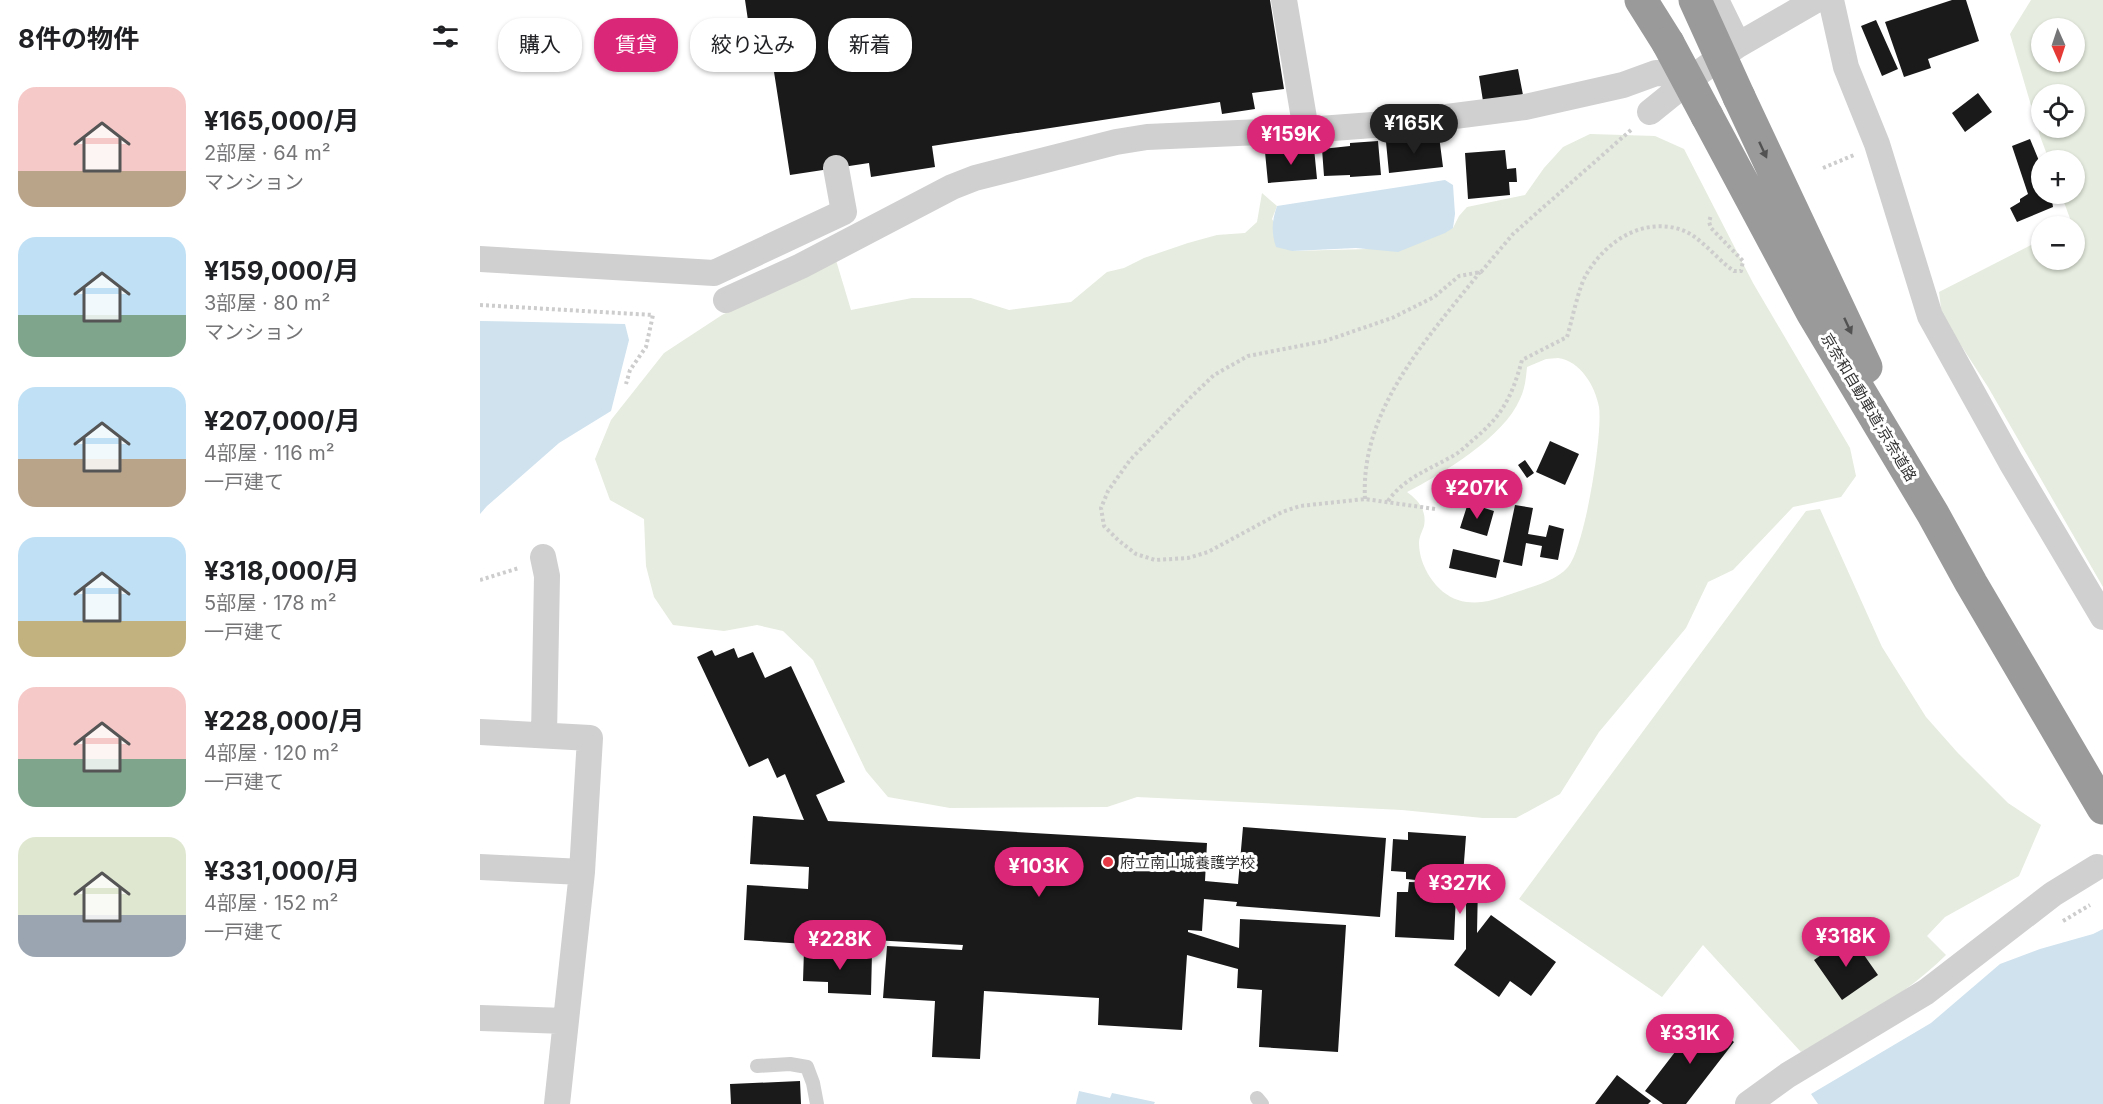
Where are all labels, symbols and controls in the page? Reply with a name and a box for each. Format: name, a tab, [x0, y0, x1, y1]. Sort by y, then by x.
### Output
chip: 購入	[498, 18, 582, 72]
chip: 賃貸	[594, 18, 678, 72]
chip: 絞り込み	[690, 18, 816, 72]
chip: 新着	[828, 18, 912, 72]
north arrow	[2031, 18, 2085, 72]
map controls	[2031, 18, 2085, 270]
icon: filters	[429, 20, 462, 53]
text: 8件の物件	[18, 23, 139, 54]
button: locate	[2031, 84, 2085, 138]
pin: ¥165K	[1372, 104, 1456, 155]
text: ¥165,000/月	[204, 105, 360, 136]
icon: home	[66, 111, 138, 183]
text: ¥165K	[1384, 111, 1444, 135]
pin: ¥159K	[1249, 115, 1333, 166]
text: ¥159K	[1261, 122, 1321, 146]
text: 2部屋 · 64 m²	[204, 141, 331, 165]
one-way arrow	[1759, 142, 1768, 159]
button: +	[2031, 150, 2085, 204]
text: マンション	[204, 170, 304, 194]
button: −	[2031, 216, 2085, 270]
text: ¥159,000/月	[204, 255, 359, 286]
icon: home	[66, 261, 138, 333]
text: 3部屋 · 80 m²	[204, 291, 330, 315]
one-way arrow	[1843, 318, 1852, 335]
text: マンション	[204, 320, 304, 344]
street label: 京奈和自動車道;京奈道路	[1817, 329, 1921, 485]
text: ¥207,000/月	[204, 405, 361, 436]
icon: home	[66, 411, 138, 483]
text: 4部屋 · 116 m²	[204, 441, 335, 465]
pin: ¥207K	[1435, 469, 1519, 520]
text: 一戸建て	[204, 470, 284, 494]
text: ¥207K	[1445, 476, 1509, 500]
text: ¥318,000/月	[204, 555, 360, 586]
icon: home	[66, 561, 138, 633]
text: 5部屋 · 178 m²	[204, 591, 337, 615]
text: 一戸建て	[204, 620, 284, 644]
text: ¥228,000/月	[204, 705, 365, 736]
icon: home	[66, 711, 138, 783]
text: 4部屋 · 120 m²	[204, 741, 339, 765]
text: 一戸建て	[204, 770, 284, 794]
pin: ¥103K	[997, 847, 1081, 898]
place label: 府立南山城養護学校	[1120, 853, 1255, 872]
text: ¥103K	[1009, 854, 1069, 878]
text: ¥331,000/月	[204, 855, 360, 886]
marker: 府立南山城養護学校	[1101, 855, 1115, 869]
icon: home	[66, 861, 138, 933]
pin: ¥327K	[1418, 864, 1502, 915]
text: ¥327K	[1429, 871, 1491, 895]
text: 4部屋 · 152 m²	[204, 891, 338, 915]
pin: ¥318K	[1804, 917, 1888, 968]
text: 一戸建て	[204, 920, 284, 944]
pin: ¥228K	[798, 920, 882, 971]
text: ¥318K	[1816, 924, 1876, 948]
text: ¥228K	[808, 927, 872, 951]
pin: ¥331K	[1648, 1014, 1732, 1065]
text: ¥331K	[1660, 1021, 1720, 1045]

